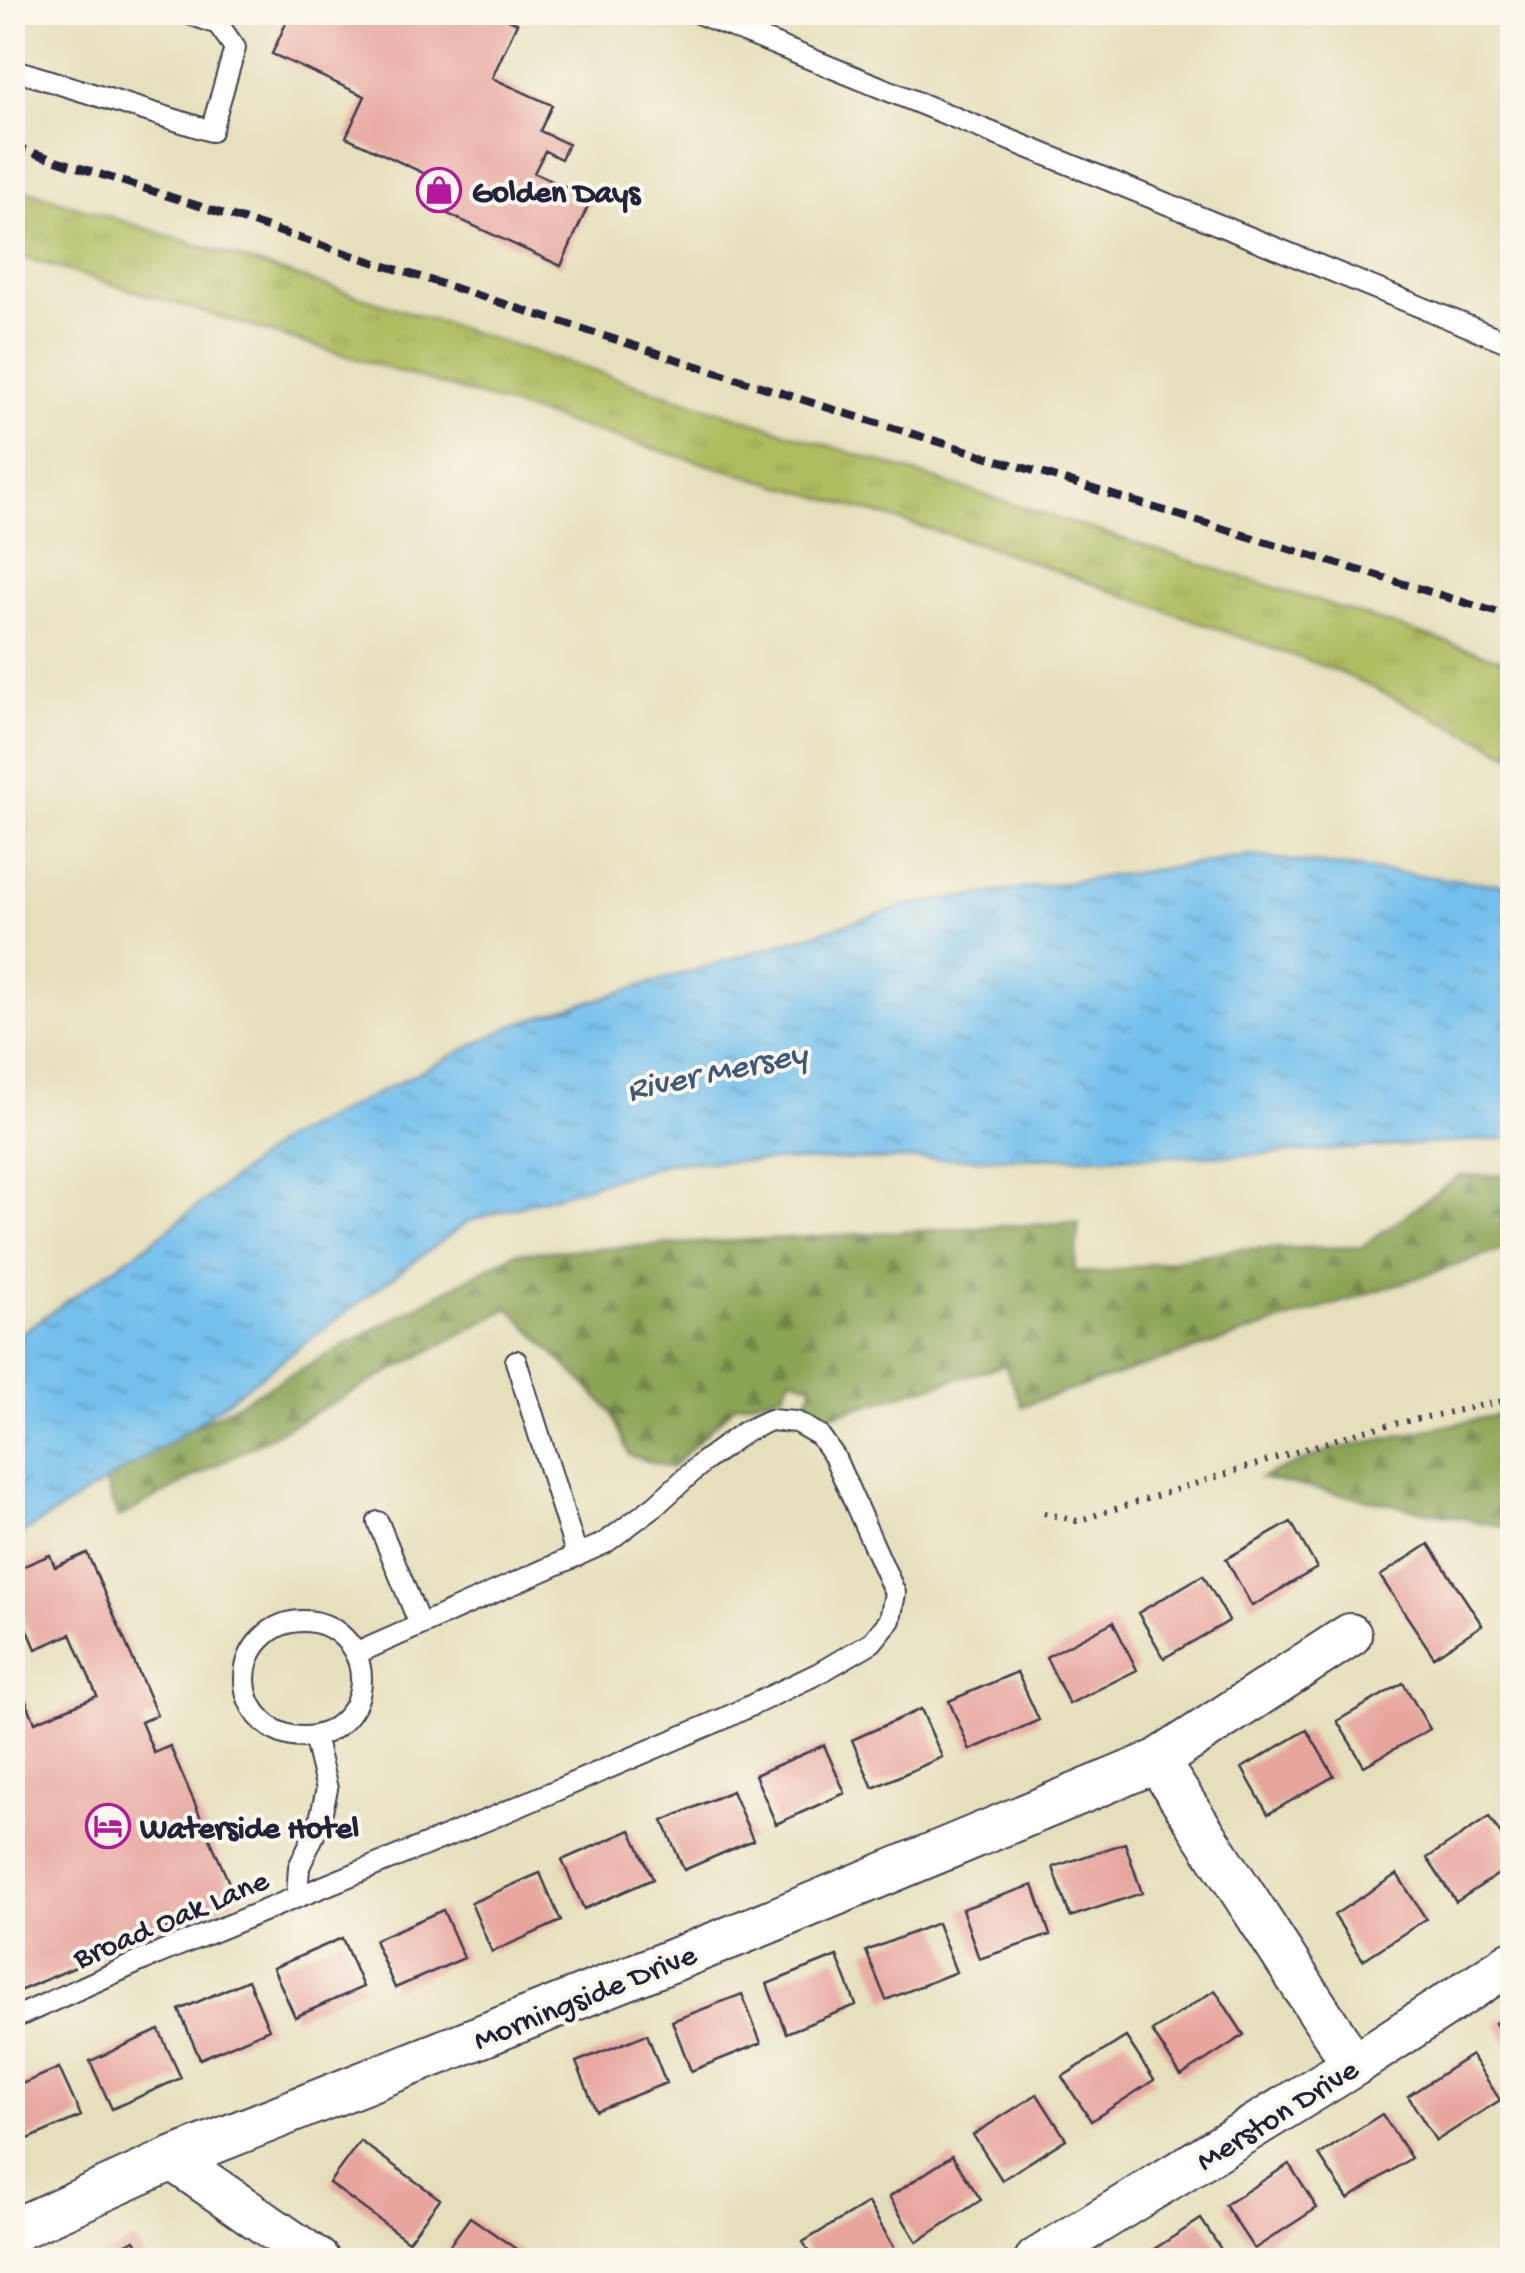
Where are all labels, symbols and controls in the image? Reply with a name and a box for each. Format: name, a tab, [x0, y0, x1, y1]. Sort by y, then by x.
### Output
shop icon: Golden Days	[416, 167, 462, 213]
place label: Golden Days	[472, 176, 642, 214]
water label: River Mersey	[623, 1035, 814, 1113]
hotel icon: Waterside Hotel	[85, 1803, 131, 1849]
place label: Waterside Hotel	[139, 1812, 359, 1850]
street label: Broad Oak Lane	[68, 1863, 276, 1980]
street label: Morningside Drive	[469, 1937, 703, 2062]
street label: Merston Drive	[1191, 2052, 1367, 2182]

